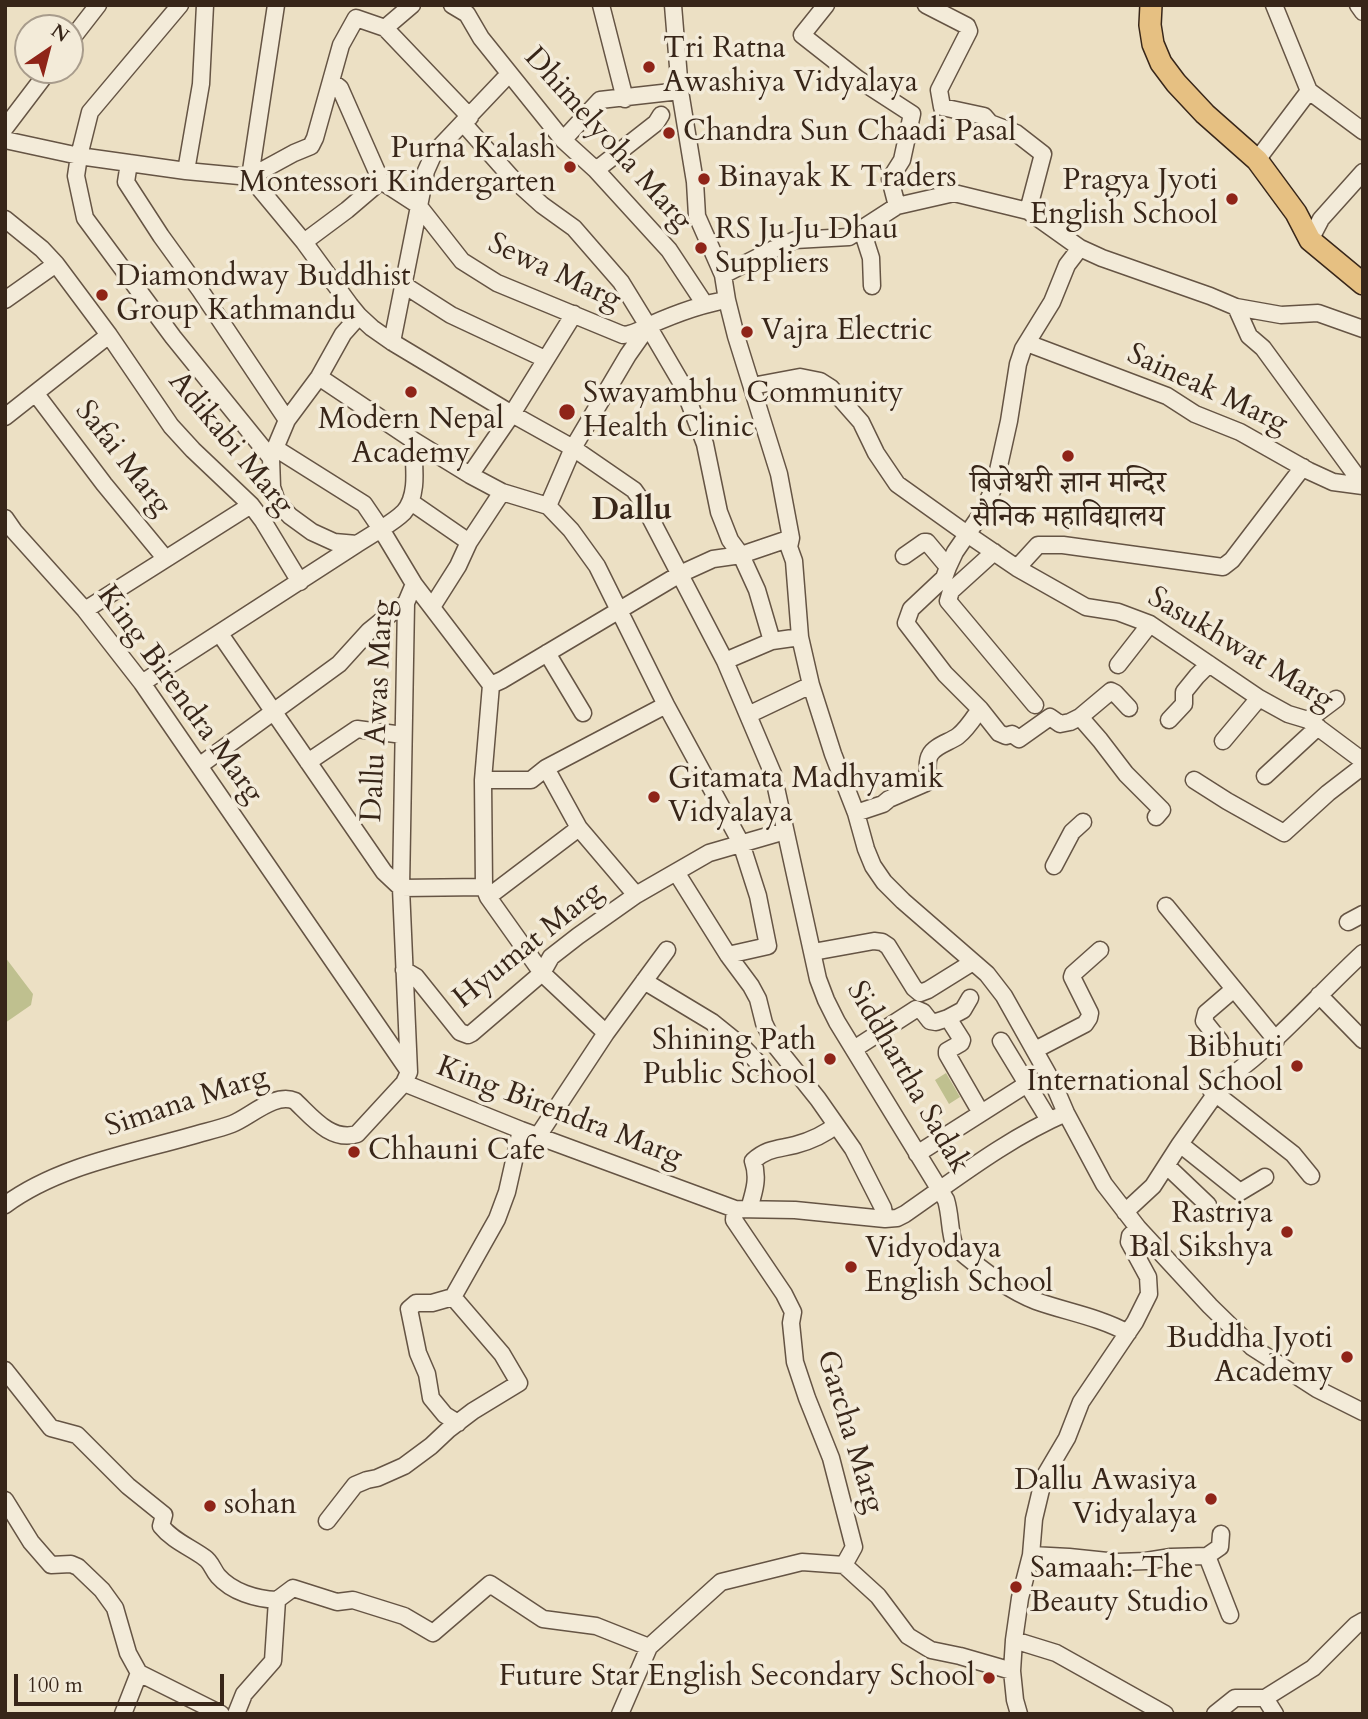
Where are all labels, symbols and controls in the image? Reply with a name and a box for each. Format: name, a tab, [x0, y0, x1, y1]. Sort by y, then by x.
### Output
north arrow	[14, 14, 84, 84]
text: N	[46, 18, 74, 49]
place label: Tri Ratna Awashiya Vidyalaya	[663, 32, 918, 102]
street label: Dhimelyoha Marg	[515, 41, 699, 239]
marker: Tri Ratna Awashiya Vidyalaya	[641, 59, 657, 75]
place label: Chandra Sun Chaadi Pasal	[683, 115, 1016, 151]
marker: Chandra Sun Chaadi Pasal	[661, 125, 677, 141]
place label: Purna Kalash Montessori Kindergarten	[238, 132, 556, 202]
marker: Purna Kalash Montessori Kindergarten	[562, 159, 578, 175]
place label: Binayak K Traders	[718, 161, 957, 197]
place label: Pragya Jyoti English School	[1030, 164, 1218, 234]
marker: Binayak K Traders	[696, 171, 712, 187]
marker: Pragya Jyoti English School	[1224, 191, 1240, 207]
place label: RS Ju Ju Dhau Suppliers	[715, 213, 898, 284]
street label: Sewa Marg	[482, 227, 626, 319]
marker: RS Ju Ju Dhau Suppliers	[693, 240, 709, 256]
place label: Diamondway Buddhist Group Kathmandu	[116, 260, 411, 330]
marker: Diamondway Buddhist Group Kathmandu	[94, 287, 110, 303]
place label: Vajra Electric	[761, 314, 932, 350]
marker: Vajra Electric	[739, 324, 755, 340]
street label: Saineak Marg	[1121, 337, 1293, 443]
street label: Adikabi Marg	[160, 365, 300, 523]
place label: Swayambhu Community Health Clinic	[583, 377, 903, 448]
marker: Modern Nepal Academy	[403, 384, 419, 400]
street label: Safai Marg	[66, 395, 178, 523]
marker: Swayambhu Community Health Clinic	[557, 402, 577, 422]
place label: Modern Nepal Academy	[318, 403, 504, 474]
marker: बिजेश्वरी ज्ञान मन्दिर सैनिक महाविद्यालय	[1060, 448, 1076, 464]
place label: बिजेश्वरी ज्ञान मन्दिर सैनिक महाविद्यालय	[970, 467, 1166, 538]
district label: Dallu	[592, 493, 672, 531]
street label: King Birendra Marg	[88, 579, 270, 811]
street label: Sasukhwat Marg	[1140, 580, 1340, 720]
street label: Dallu Awas Marg	[355, 599, 403, 823]
place label: Gitamata Madhyamik Vidyalaya	[668, 762, 944, 832]
marker: Gitamata Madhyamik Vidyalaya	[646, 789, 662, 805]
street label: Hyumat Marg	[447, 875, 611, 1017]
street label: Siddhartha Sadak	[837, 976, 977, 1180]
place label: Shining Path Public School	[643, 1024, 816, 1094]
place label: Bibhuti International School	[1027, 1031, 1283, 1102]
street label: King Birendra Marg	[431, 1050, 687, 1176]
marker: Shining Path Public School	[822, 1051, 838, 1067]
marker: Bibhuti International School	[1289, 1058, 1305, 1074]
street label: Simana Marg	[101, 1060, 273, 1146]
place label: Chhauni Cafe	[368, 1134, 546, 1170]
marker: Chhauni Cafe	[346, 1144, 362, 1160]
place label: Rastriya Bal Sikshya	[1129, 1197, 1273, 1268]
marker: Rastriya Bal Sikshya	[1279, 1224, 1295, 1240]
place label: Vidyodaya English School	[865, 1232, 1053, 1302]
marker: Vidyodaya English School	[843, 1259, 859, 1275]
place label: Buddha Jyoti Academy	[1167, 1322, 1333, 1392]
street label: Garcha Marg	[807, 1347, 891, 1517]
marker: Buddha Jyoti Academy	[1339, 1349, 1355, 1365]
place label: Dallu Awasiya Vidyalaya	[1014, 1464, 1197, 1534]
place label: sohan	[224, 1488, 297, 1524]
marker: Dallu Awasiya Vidyalaya	[1203, 1491, 1219, 1507]
marker: sohan	[202, 1498, 218, 1514]
place label: Samaah: The Beauty Studio	[1030, 1552, 1208, 1622]
marker: Samaah: The Beauty Studio	[1008, 1579, 1024, 1595]
scale bar	[18, 1660, 228, 1704]
place label: Future Star English Secondary School	[499, 1660, 975, 1696]
marker: Future Star English Secondary School	[981, 1670, 997, 1686]
text: 100 m	[27, 1671, 83, 1700]

